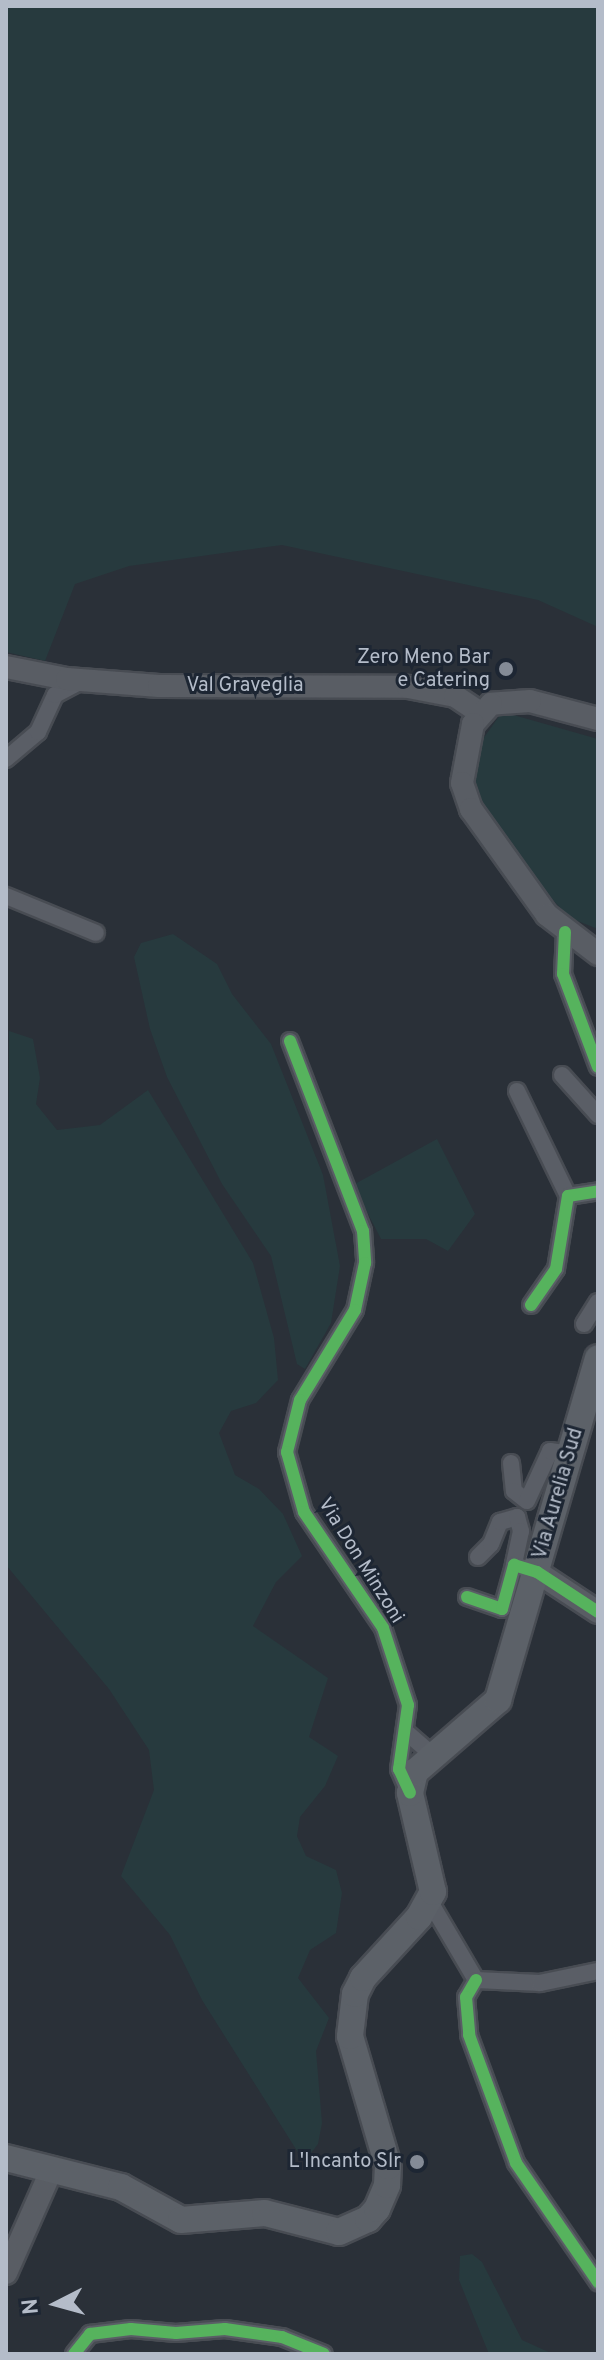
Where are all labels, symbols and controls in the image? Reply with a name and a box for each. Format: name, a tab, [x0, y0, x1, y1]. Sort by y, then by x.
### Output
place label: Zero Meno Bar e Catering	[357, 646, 490, 693]
marker: Zero Meno Bar e Catering	[497, 660, 515, 678]
street label: Val Graveglia	[186, 674, 304, 698]
street label: Via Aurelia Sud	[529, 1425, 589, 1563]
street label: Via Don Minzoni	[312, 1494, 408, 1628]
place label: L'Incanto Slr	[289, 2150, 401, 2174]
marker: L'Incanto Slr	[408, 2153, 426, 2171]
north arrow	[16, 2264, 96, 2344]
text: N	[17, 2297, 46, 2316]

